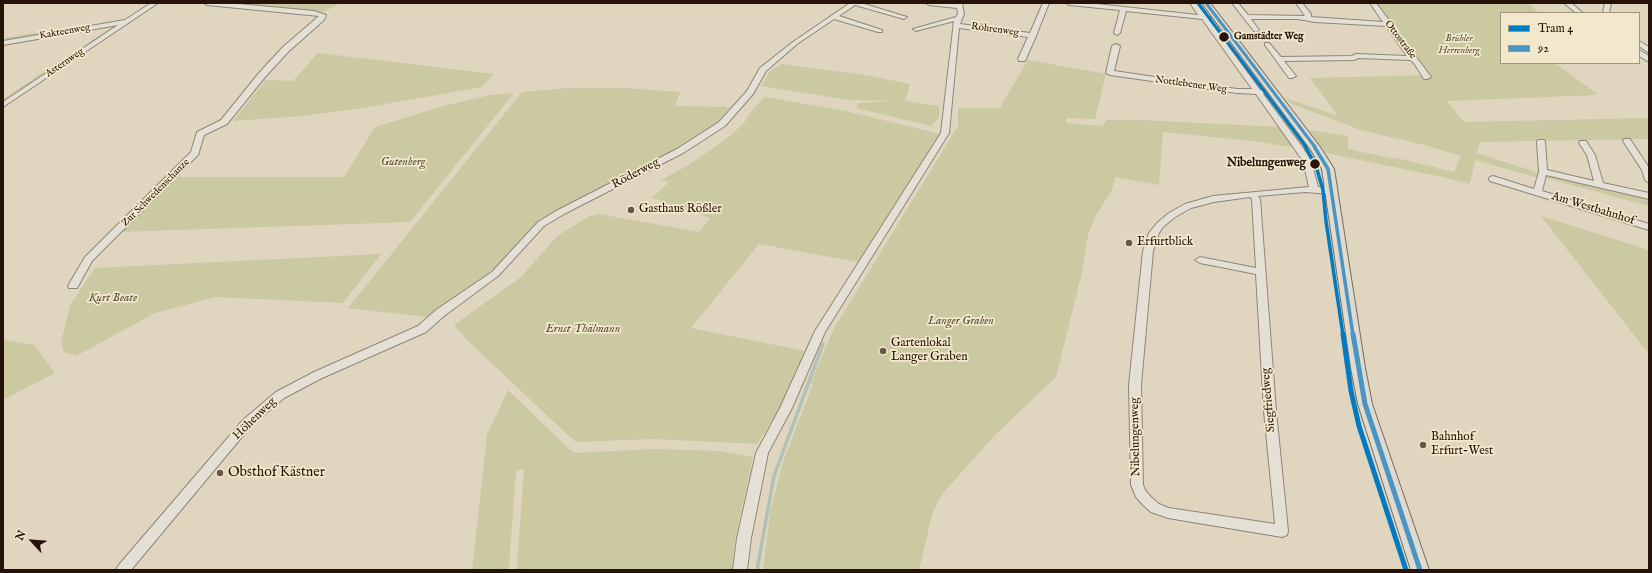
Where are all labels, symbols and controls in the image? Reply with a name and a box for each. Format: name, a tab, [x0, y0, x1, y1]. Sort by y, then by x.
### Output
legend	[1500, 12, 1640, 64]
street label: Ottostraße	[1382, 18, 1418, 62]
street label: Röhrenweg	[970, 21, 1020, 39]
text: Tram 4	[1538, 21, 1573, 36]
street label: Kakteenweg	[39, 22, 91, 42]
marker: Gamstädter Weg	[1217, 30, 1231, 44]
place label: Gamstädter Weg	[1234, 31, 1304, 43]
park label: Brühler Herrenberg	[1438, 33, 1480, 56]
text: 92	[1538, 41, 1549, 56]
street label: Asternweg	[44, 46, 86, 80]
street label: Nottlebener Weg	[1154, 74, 1228, 96]
park label: Gutenberg	[381, 156, 425, 170]
street label: Röderweg	[610, 156, 662, 192]
street label: Zur Schwedenschanze	[120, 157, 192, 229]
place label: Nibelungenweg	[1227, 157, 1306, 171]
marker: Nibelungenweg	[1308, 157, 1322, 171]
street label: Am Westbahnhof	[1550, 190, 1636, 228]
place label: Gasthaus Rößler	[639, 203, 722, 217]
marker: Gasthaus Rößler	[626, 205, 636, 215]
place label: Erfurtblick	[1137, 236, 1193, 250]
marker: Erfurtblick	[1124, 238, 1134, 248]
park label: Kurt Beate	[89, 292, 137, 306]
park label: Langer Graben	[928, 315, 994, 329]
park label: Ernst Thälmann	[546, 323, 620, 337]
place label: Gartenlokal Langer Graben	[891, 337, 968, 365]
marker: Gartenlokal Langer Graben	[878, 346, 888, 356]
street label: Siegfriedweg	[1259, 367, 1279, 433]
street label: Höhenweg	[230, 395, 280, 443]
street label: Nibelungenweg	[1128, 397, 1144, 477]
place label: Bahnhof Erfurt-West	[1431, 431, 1493, 459]
marker: Bahnhof Erfurt-West	[1418, 440, 1428, 450]
place label: Obsthof Kästner	[228, 465, 325, 481]
marker: Obsthof Kästner	[215, 468, 225, 478]
north arrow	[12, 521, 52, 561]
text: N	[13, 528, 30, 543]

